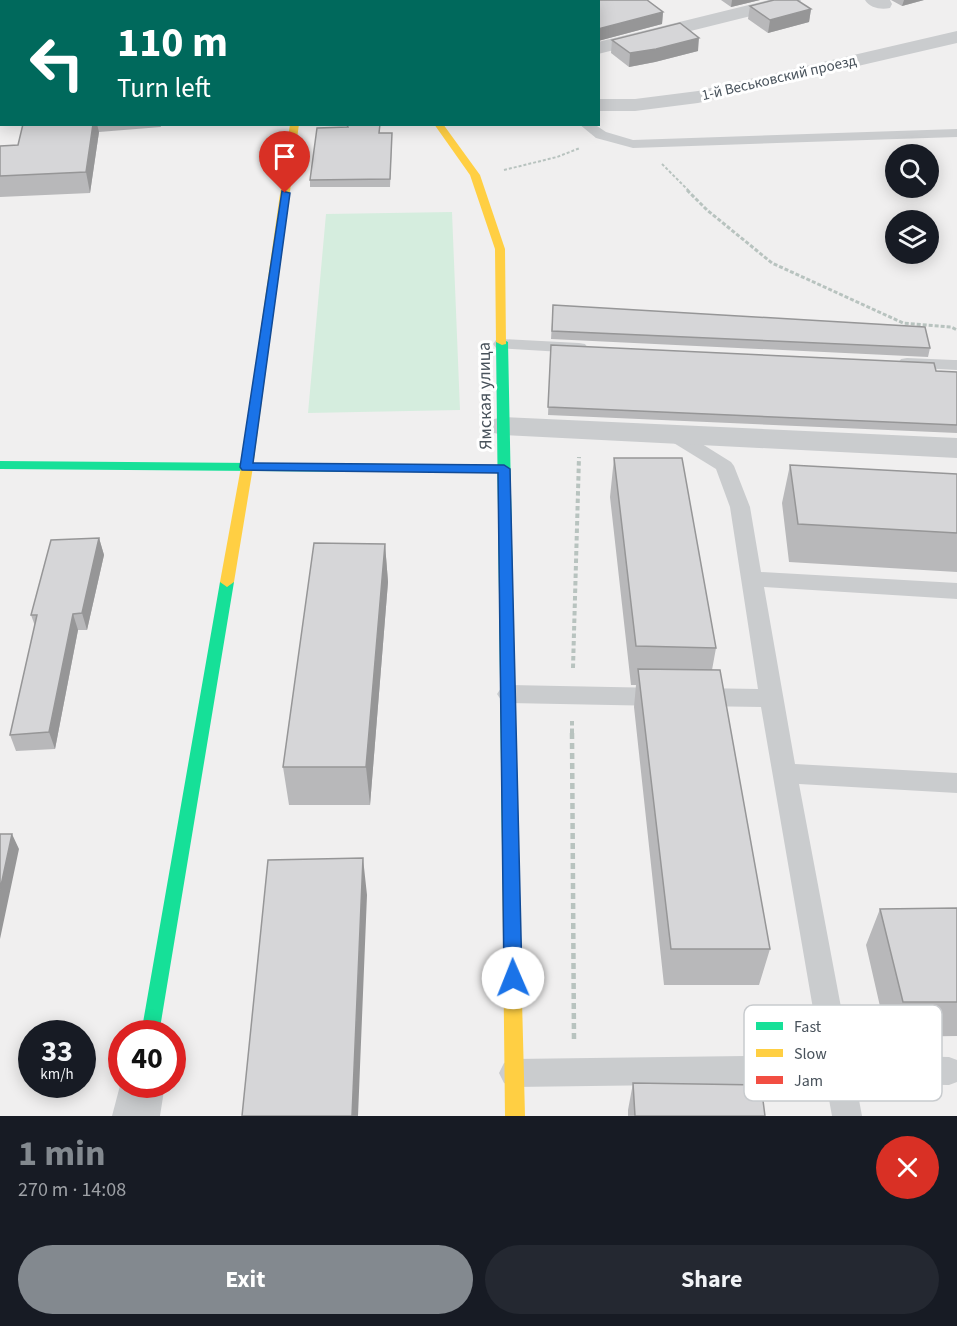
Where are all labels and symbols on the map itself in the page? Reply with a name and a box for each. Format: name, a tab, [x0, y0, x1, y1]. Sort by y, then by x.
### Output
street label: 1-й Веськовский проезд	[700, 50, 858, 106]
pin	[259, 131, 310, 193]
street label: Ямская улица	[472, 342, 498, 450]
position arrow	[481, 946, 545, 1010]
legend	[744, 1005, 942, 1101]
text: Fast	[794, 1016, 822, 1038]
speed limit sign: 40	[108, 1020, 186, 1098]
text: Slow	[794, 1043, 827, 1065]
text: Jam	[794, 1070, 823, 1092]

